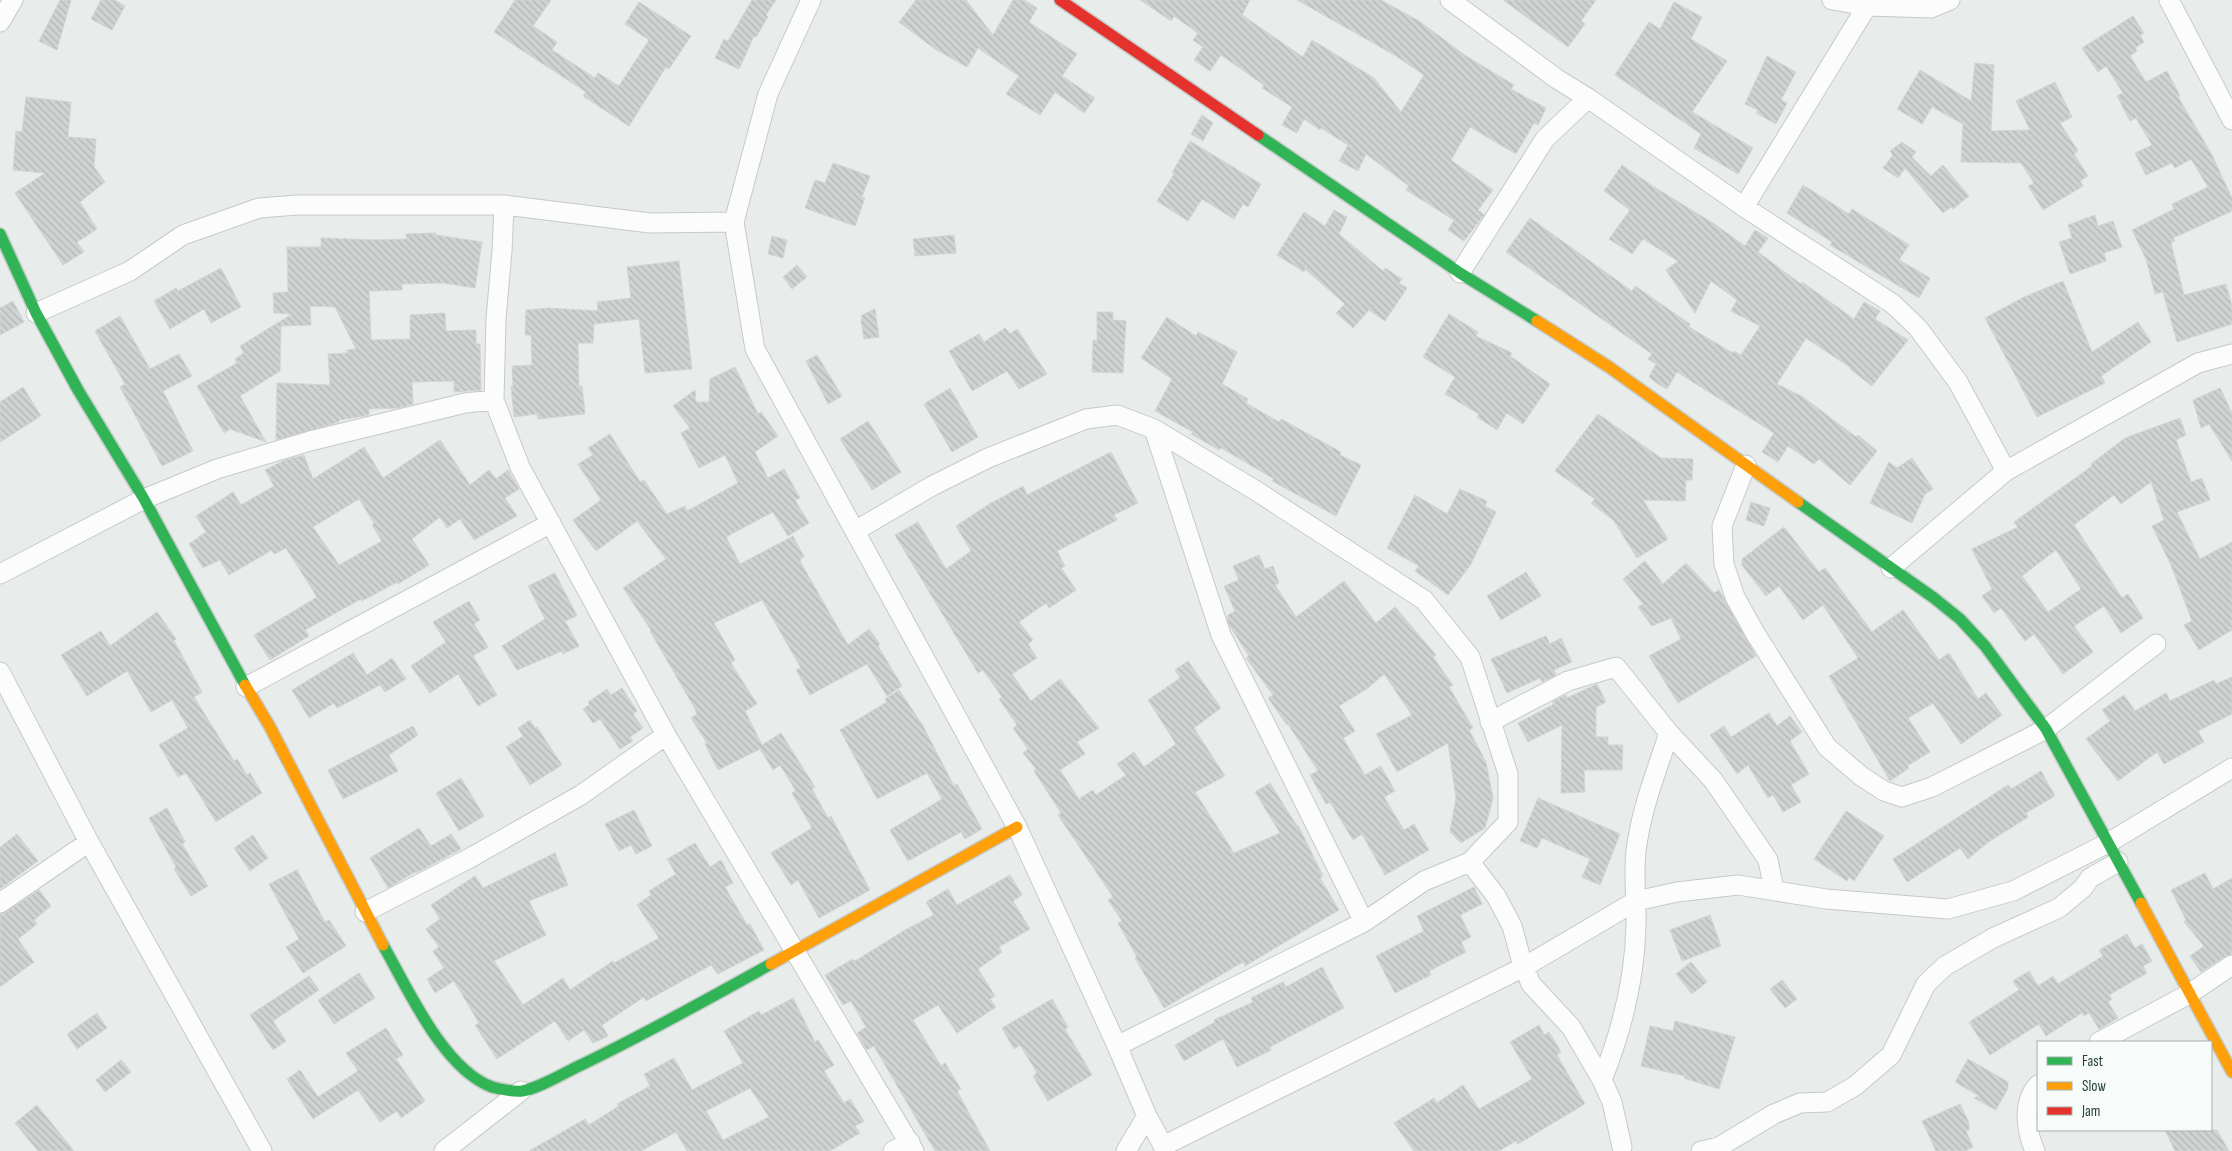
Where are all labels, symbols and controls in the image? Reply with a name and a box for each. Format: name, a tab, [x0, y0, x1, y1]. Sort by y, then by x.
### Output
legend	[2037, 1041, 2212, 1131]
text: Fast	[2082, 1052, 2104, 1071]
text: Slow	[2082, 1077, 2106, 1096]
text: Jam	[2081, 1102, 2100, 1121]

